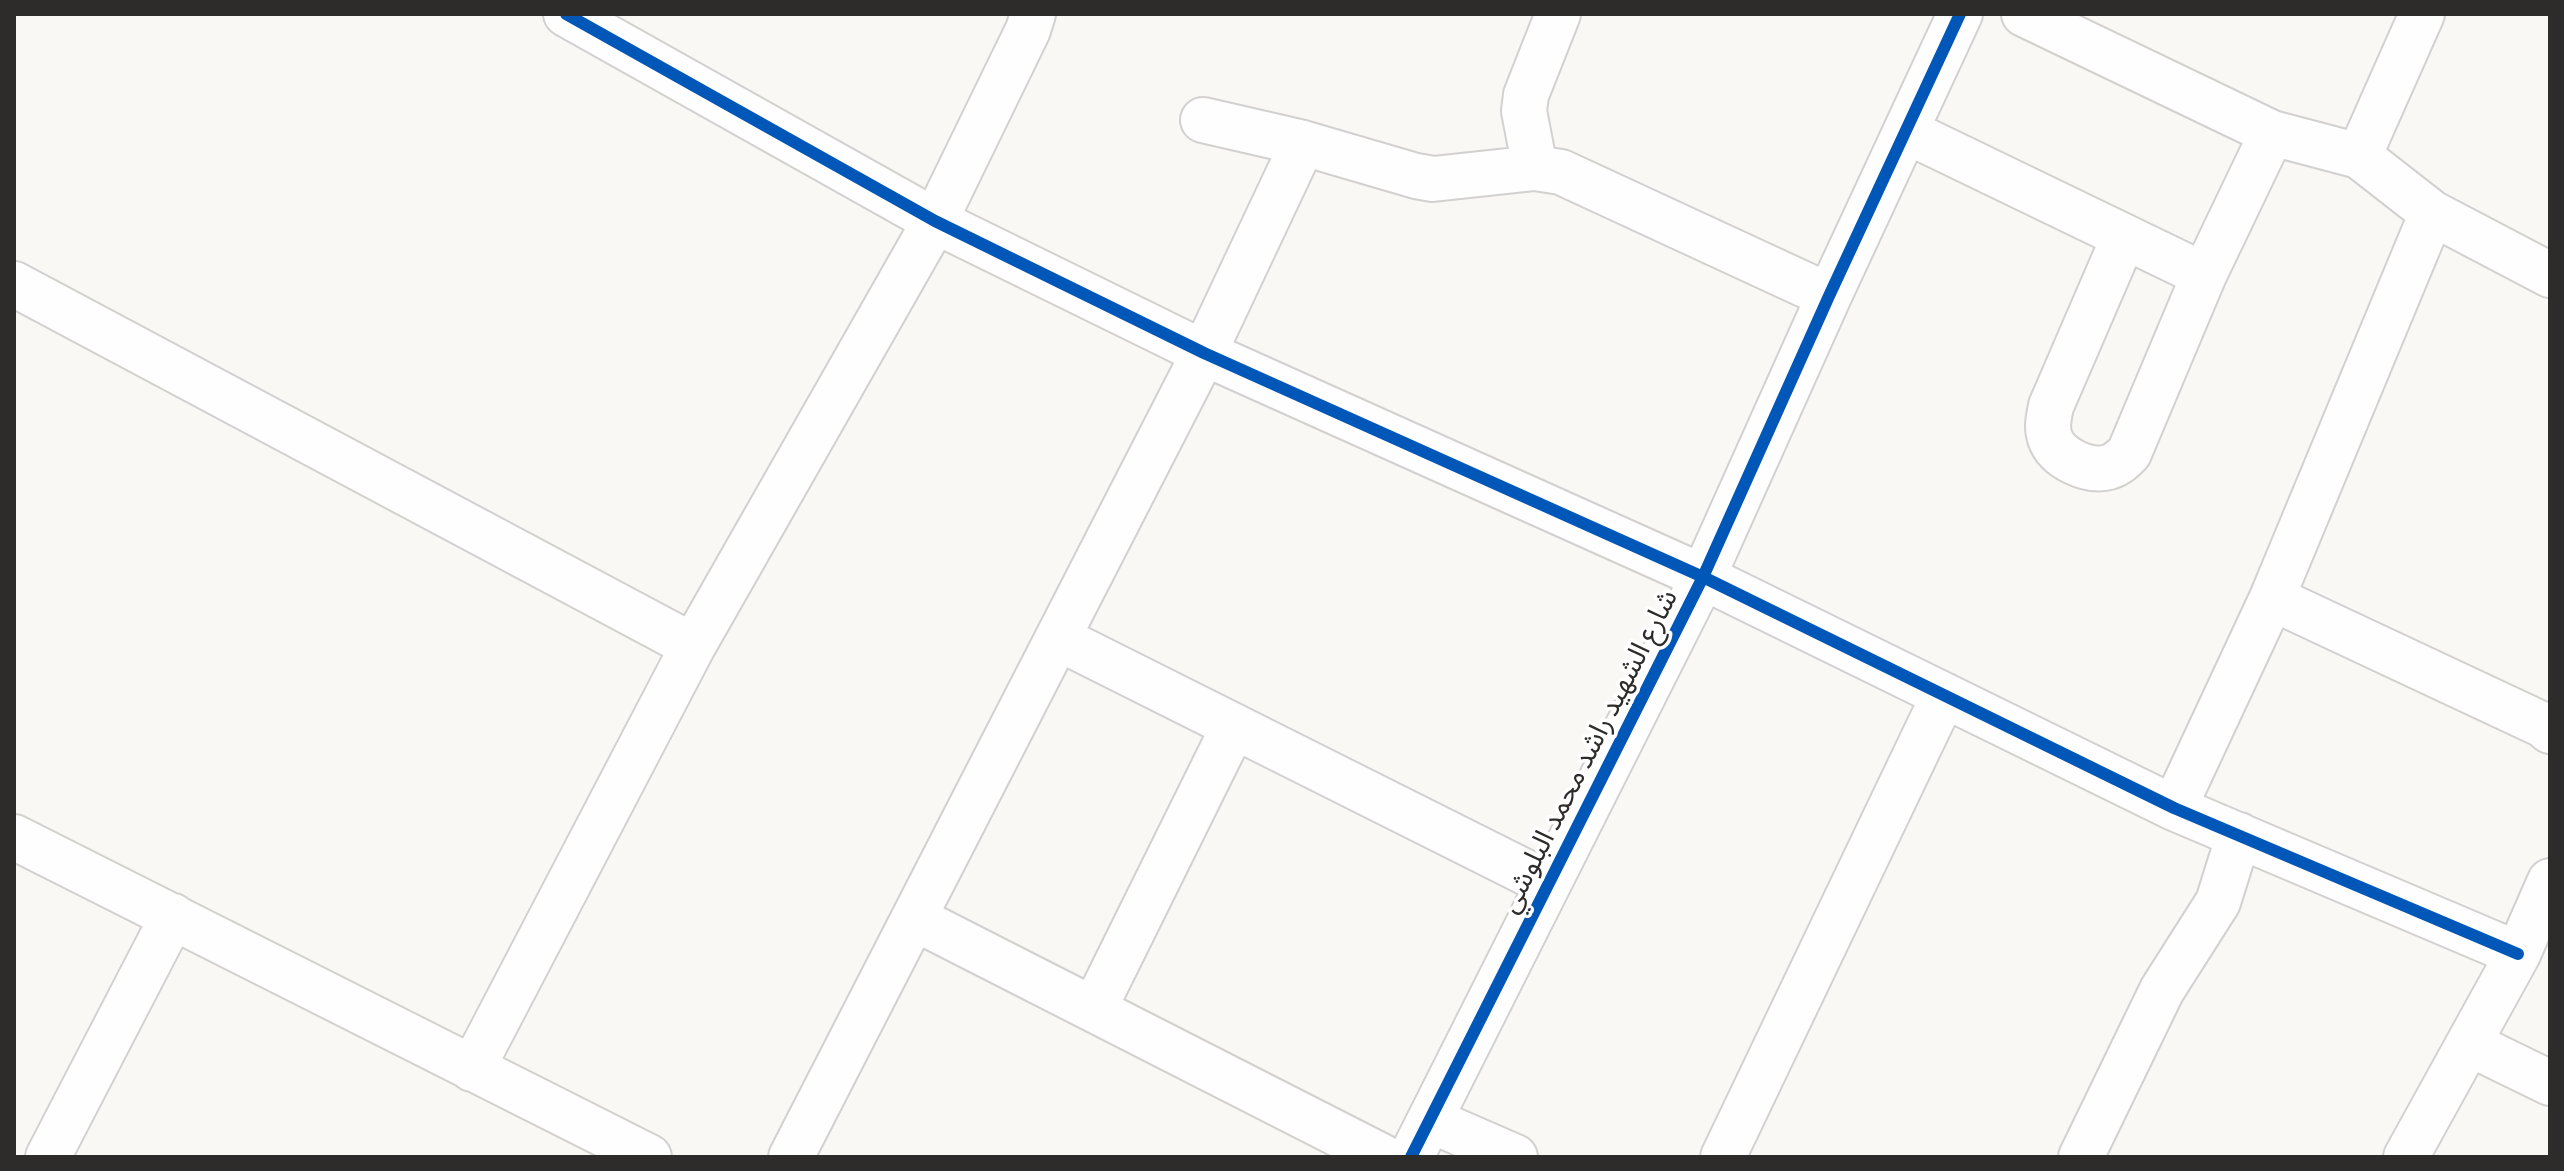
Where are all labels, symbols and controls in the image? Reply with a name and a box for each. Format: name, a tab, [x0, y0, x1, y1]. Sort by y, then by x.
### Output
street label: شارع الشهيد راشد محمد البلوشي	[1492, 584, 1684, 918]

